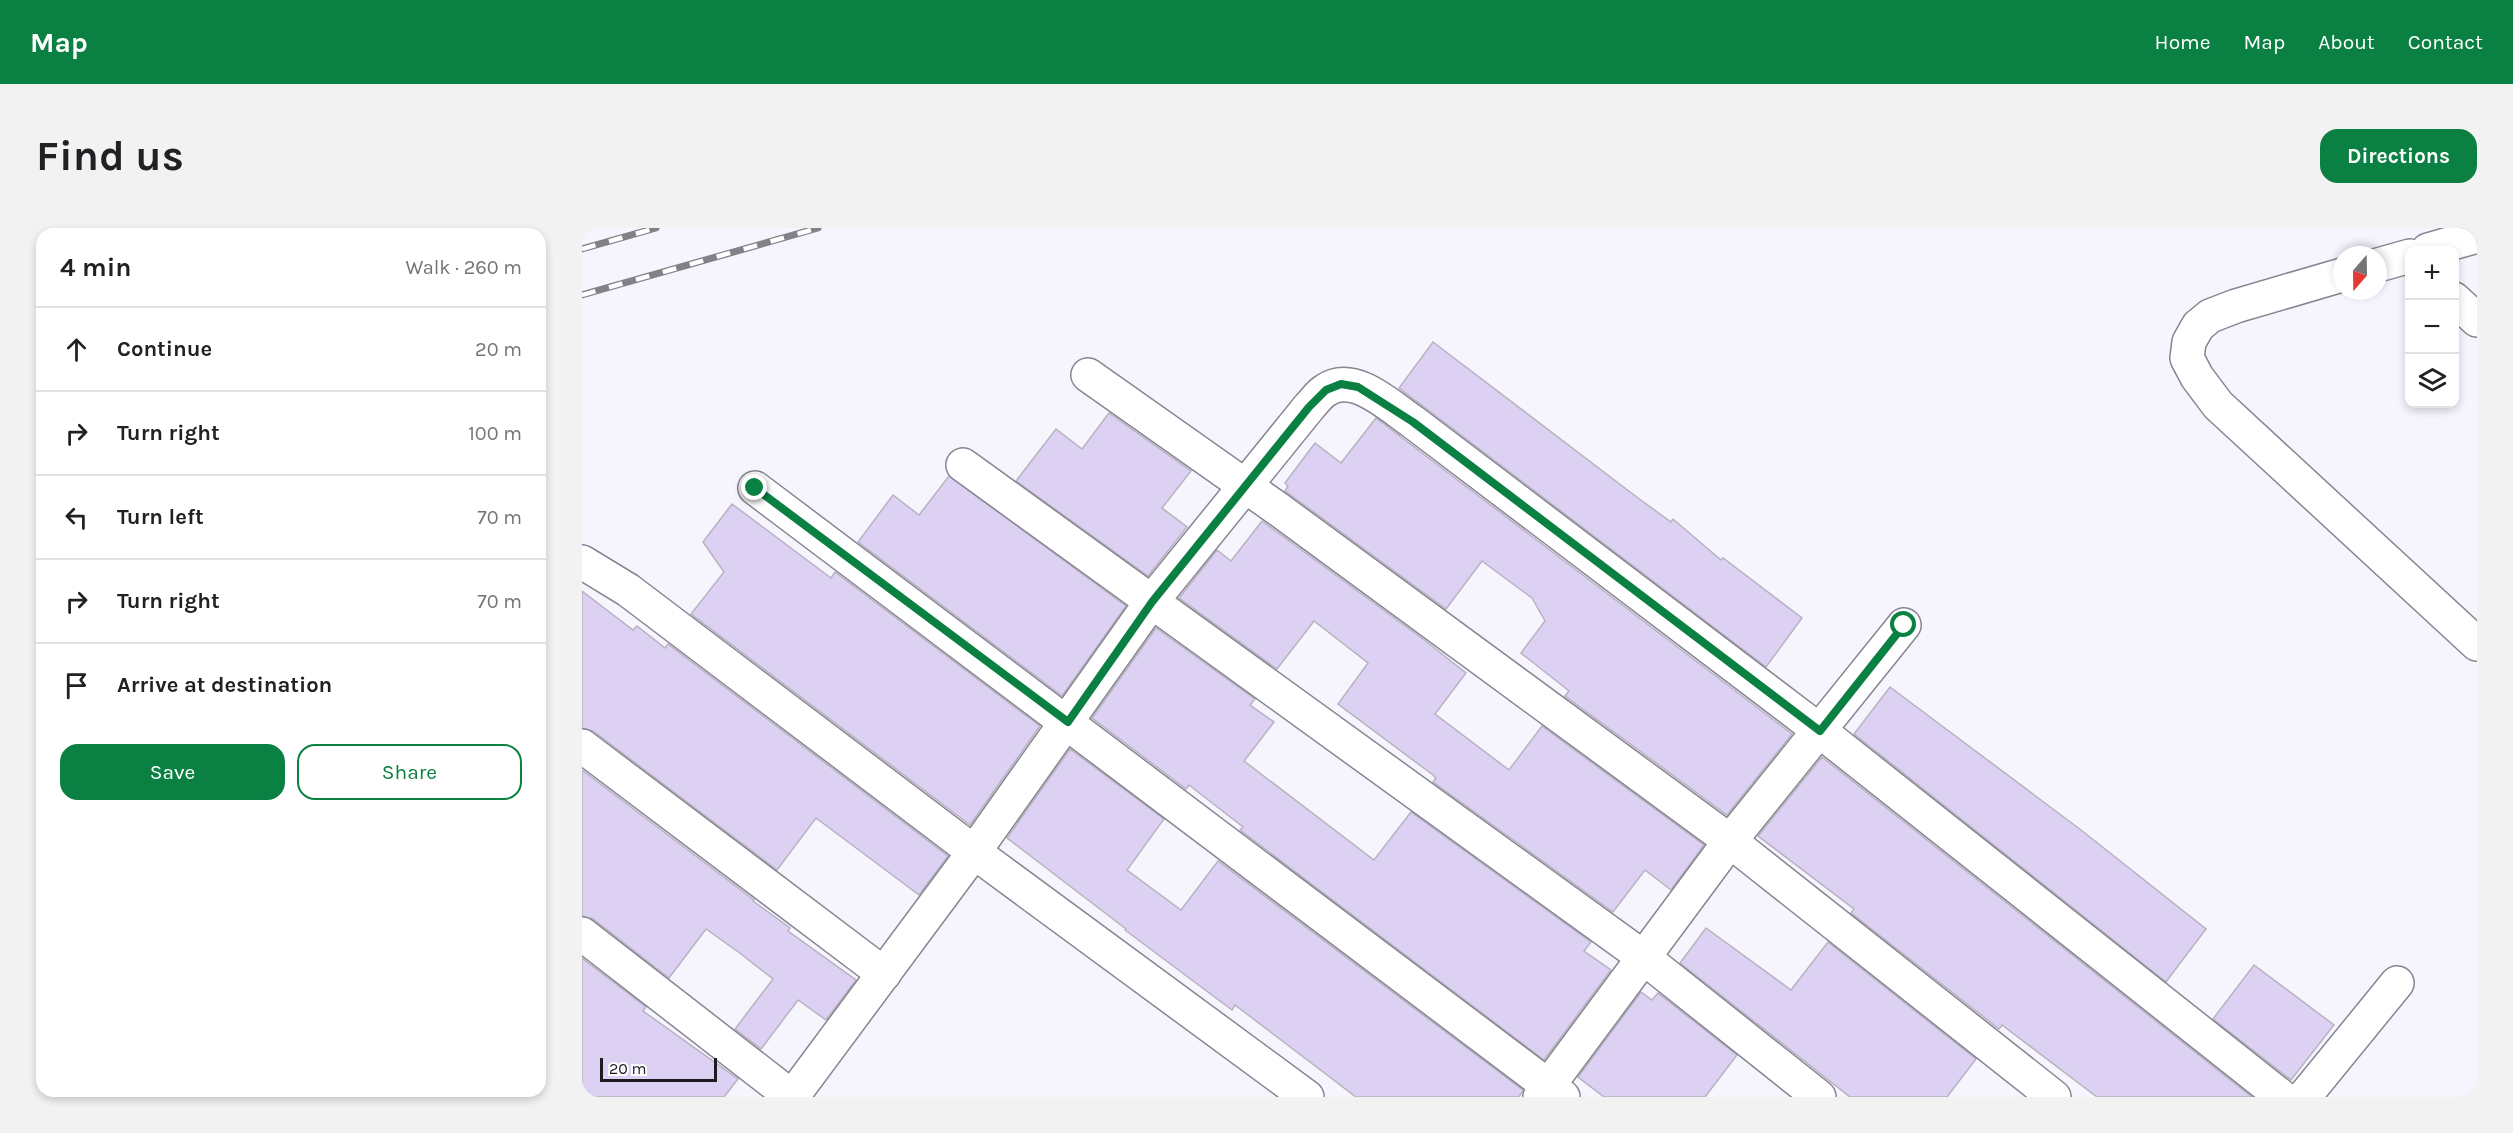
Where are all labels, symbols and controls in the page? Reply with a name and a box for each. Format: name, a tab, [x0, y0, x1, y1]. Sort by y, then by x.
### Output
text: Map	[30, 26, 88, 59]
text: Home	[2155, 30, 2211, 54]
text: Map	[2244, 30, 2285, 54]
text: About	[2318, 30, 2375, 54]
text: Contact	[2408, 30, 2483, 54]
button: Directions	[2320, 129, 2477, 183]
text: Find us	[36, 131, 184, 181]
north arrow	[2333, 246, 2387, 300]
map controls	[2405, 246, 2459, 408]
button: +	[2405, 246, 2459, 300]
text: 4 min	[60, 252, 131, 283]
text: Walk · 260 m	[405, 256, 522, 279]
button: −	[2405, 300, 2459, 354]
icon: ahead	[60, 333, 93, 366]
text: Continue	[117, 336, 212, 362]
text: 20 m	[475, 338, 522, 361]
button: layers	[2405, 354, 2459, 408]
icon: right	[60, 417, 93, 450]
text: Turn right	[117, 420, 220, 446]
text: 100 m	[468, 422, 522, 445]
route end	[741, 474, 767, 500]
icon: left	[60, 501, 93, 534]
text: Turn left	[117, 504, 204, 530]
text: 70 m	[477, 506, 522, 529]
icon: right	[60, 585, 93, 618]
text: Turn right	[117, 588, 220, 614]
text: 70 m	[477, 590, 522, 613]
route start	[1890, 611, 1916, 637]
icon: arrive	[60, 669, 93, 702]
text: Arrive at destination	[117, 672, 332, 698]
button: Save	[60, 744, 285, 800]
button: Share	[297, 744, 522, 800]
scale bar	[600, 1055, 717, 1082]
text: 20 m	[609, 1059, 647, 1078]

